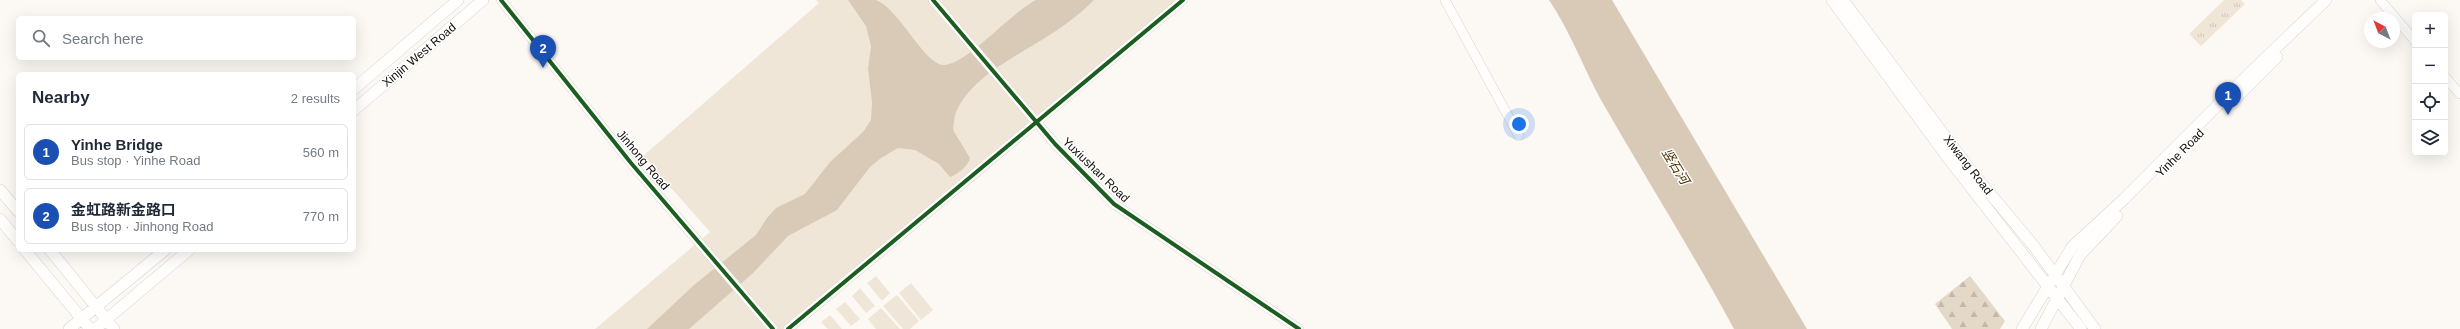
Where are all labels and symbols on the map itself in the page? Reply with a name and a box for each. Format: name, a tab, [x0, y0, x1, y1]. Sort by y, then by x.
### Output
north arrow	[2364, 12, 2400, 48]
street label: Xinjin West Road	[379, 20, 459, 90]
pin: 2	[530, 35, 556, 68]
pin: 1	[2215, 82, 2241, 115]
your location	[1509, 114, 1529, 134]
street label: Yinhe Road	[2153, 126, 2207, 180]
street label: Jinhong Road	[614, 127, 672, 193]
street label: Xiwang Road	[1941, 133, 1995, 197]
street label: Yuxiushan Road	[1060, 135, 1132, 205]
water label: 竖石河	[1659, 146, 1694, 189]

